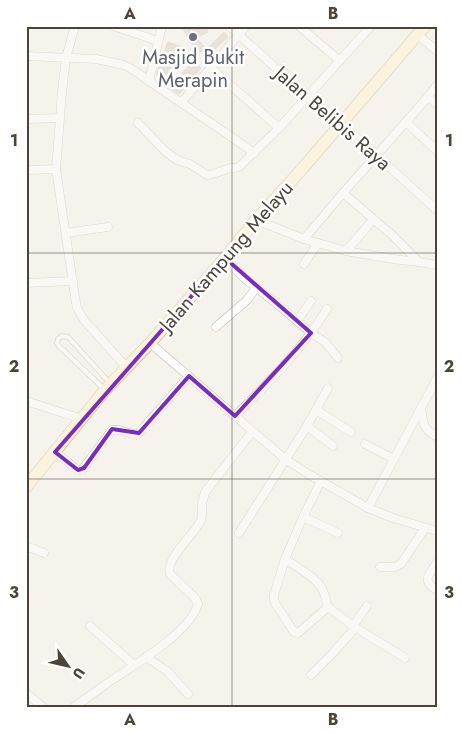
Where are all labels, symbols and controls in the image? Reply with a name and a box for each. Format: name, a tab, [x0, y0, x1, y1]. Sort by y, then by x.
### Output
text: A	[123, 2, 136, 25]
text: B	[328, 2, 338, 25]
marker: Masjid Bukit Merapin	[187, 31, 199, 43]
place label: Masjid Bukit Merapin	[142, 43, 244, 95]
street label: Jalan Belibis Raya	[266, 58, 397, 177]
text: 1	[10, 129, 18, 152]
text: 1	[445, 129, 453, 152]
street label: Jalan Kampung Melayu	[151, 175, 300, 340]
text: 2	[9, 355, 19, 378]
text: 2	[444, 355, 454, 378]
text: 3	[9, 581, 19, 604]
text: 3	[444, 581, 454, 604]
north arrow	[42, 640, 92, 690]
text: U	[68, 664, 90, 683]
text: A	[123, 708, 136, 731]
text: B	[328, 708, 338, 731]

